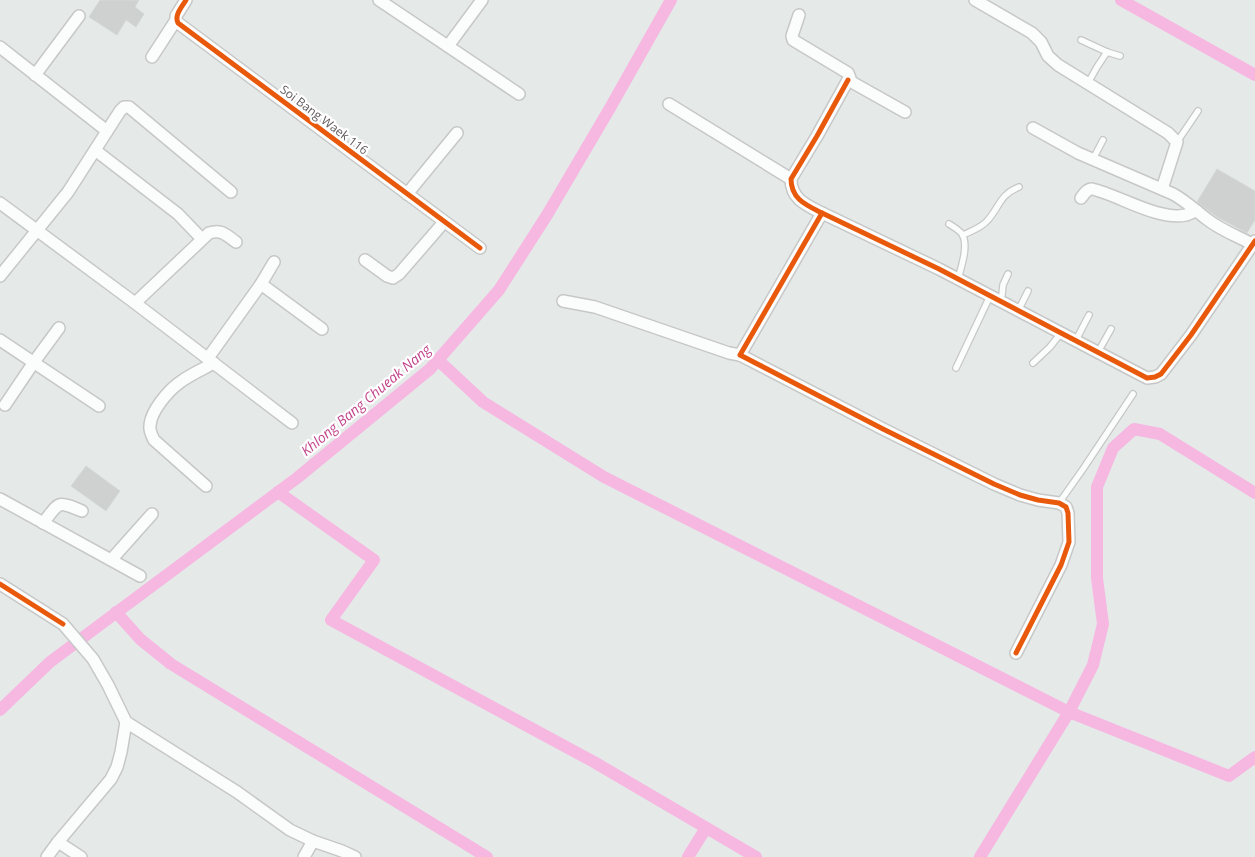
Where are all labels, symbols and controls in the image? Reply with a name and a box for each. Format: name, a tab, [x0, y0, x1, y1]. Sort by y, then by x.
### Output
street label: Soi Bang Waek 116	[277, 81, 372, 158]
water label: Khlong Bang Chueak Nang	[297, 339, 435, 460]

